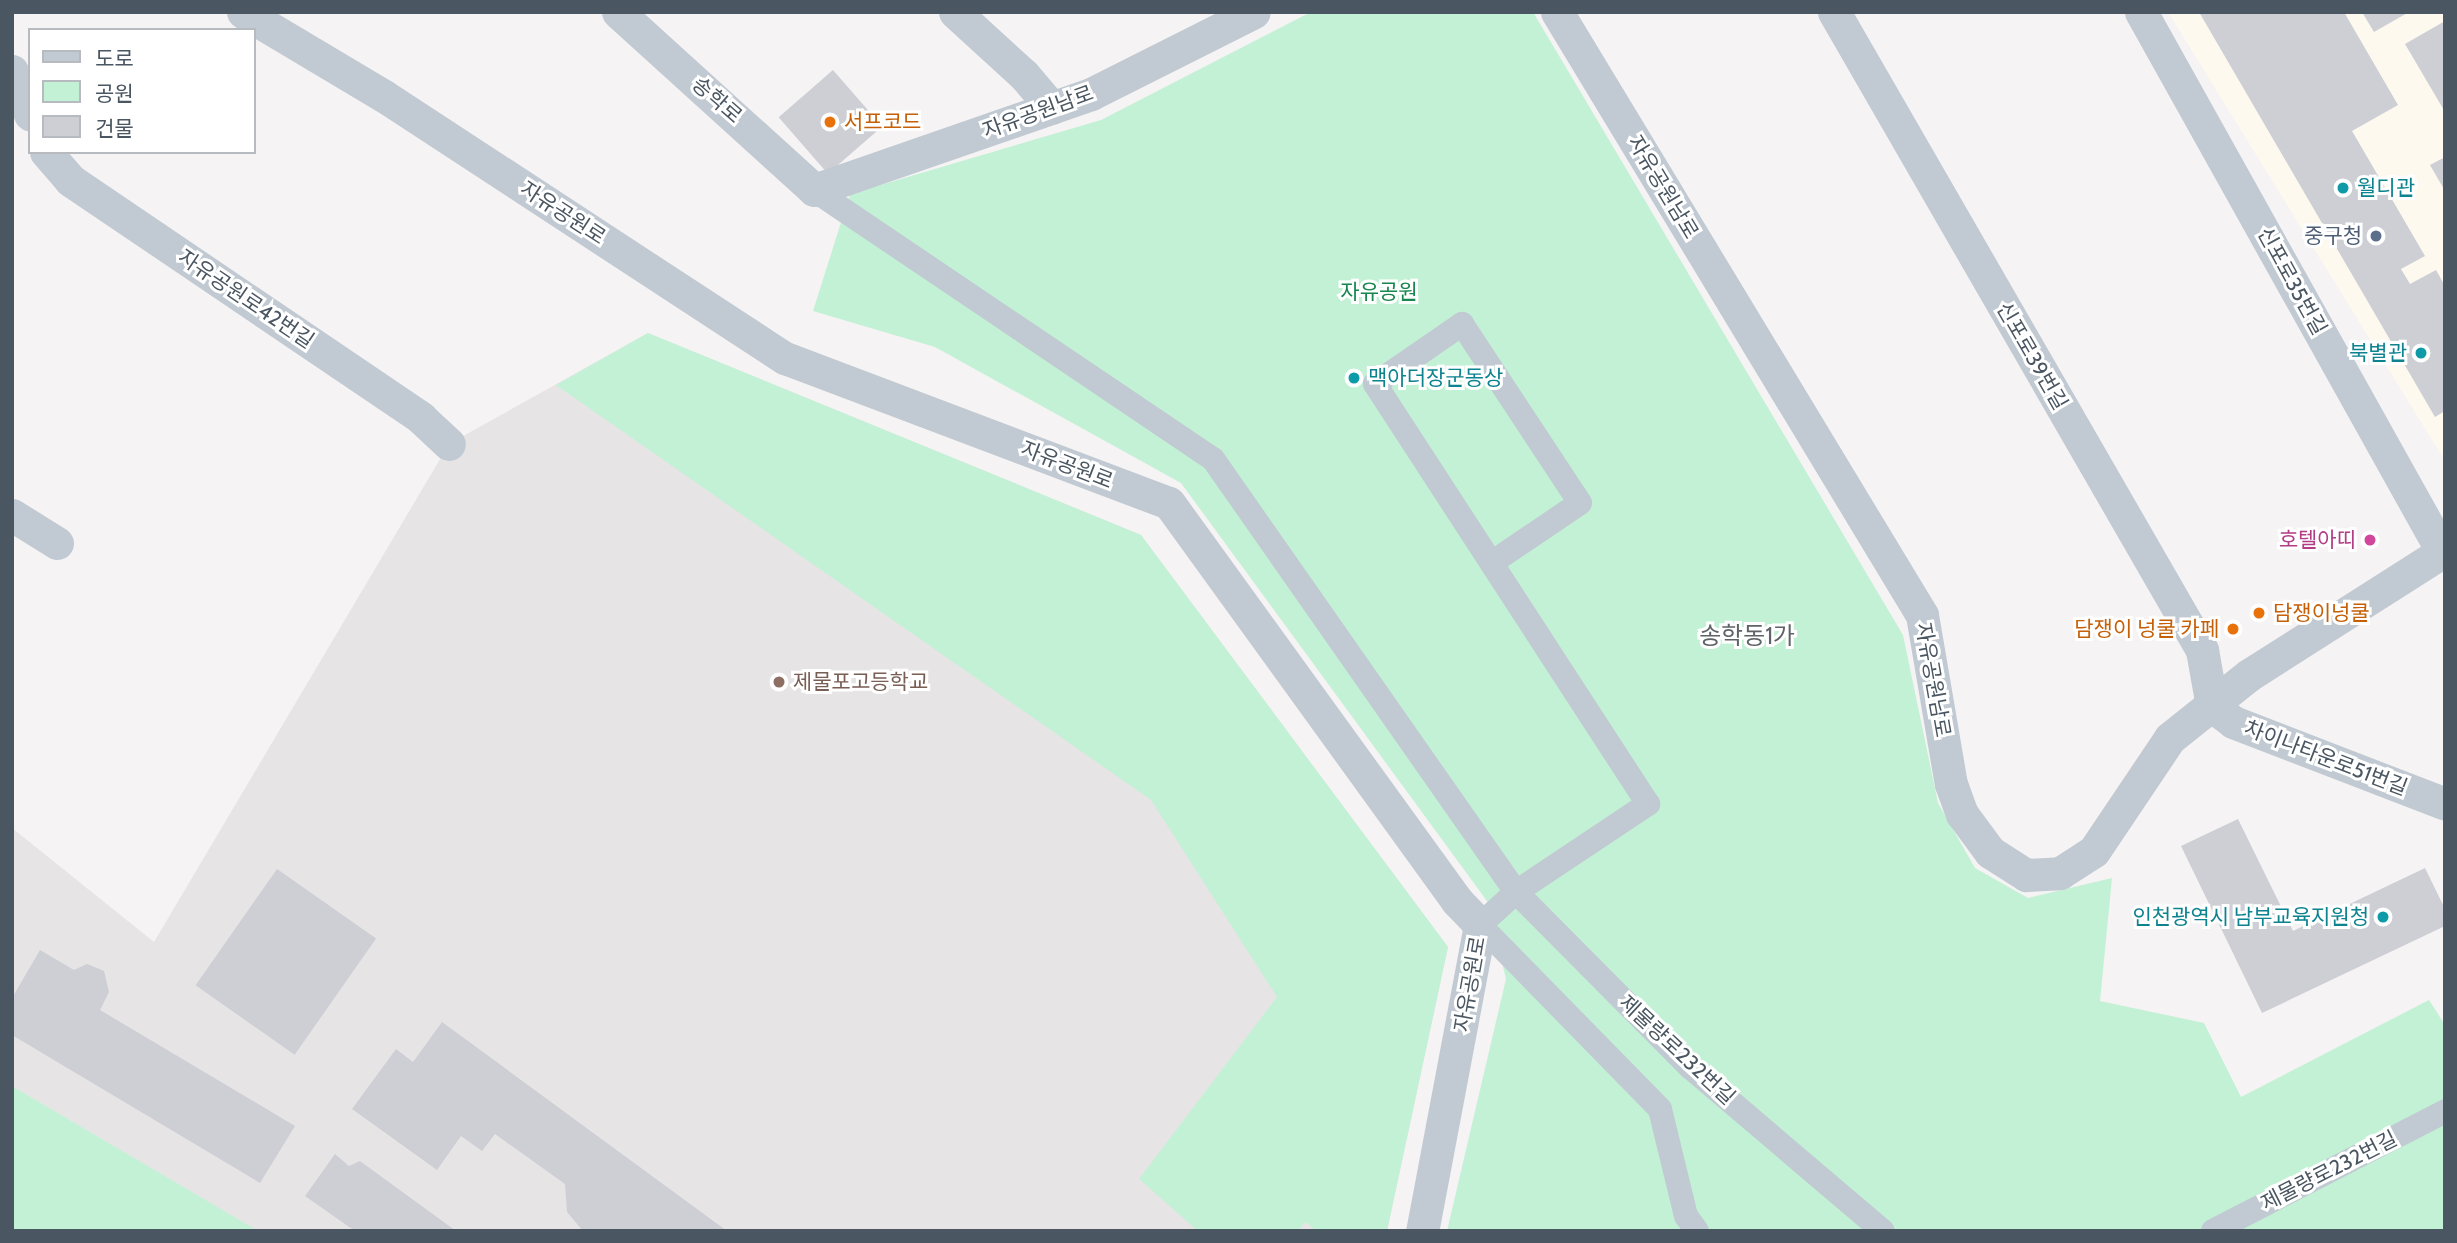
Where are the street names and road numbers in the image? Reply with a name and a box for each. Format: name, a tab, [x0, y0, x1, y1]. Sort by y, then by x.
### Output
street label: 송학로	[687, 71, 747, 129]
street label: 자유공원남로	[979, 80, 1097, 144]
street label: 자유공원남로	[1622, 131, 1704, 243]
street label: 자유공원로	[516, 176, 610, 250]
street label: 신포로35번길	[2252, 223, 2332, 339]
street label: 자유공원로42번길	[173, 244, 319, 354]
street label: 신포로39번길	[1991, 298, 2073, 414]
street label: 자유공원로	[1017, 436, 1117, 494]
street label: 자유공원남로	[1911, 621, 1955, 739]
street label: 차이나타운로51번길	[2241, 715, 2411, 801]
street label: 자유공원로	[1449, 934, 1491, 1034]
street label: 제물량로232번길	[1614, 990, 1740, 1110]
street label: 제물량로232번길	[2257, 1126, 2401, 1216]

